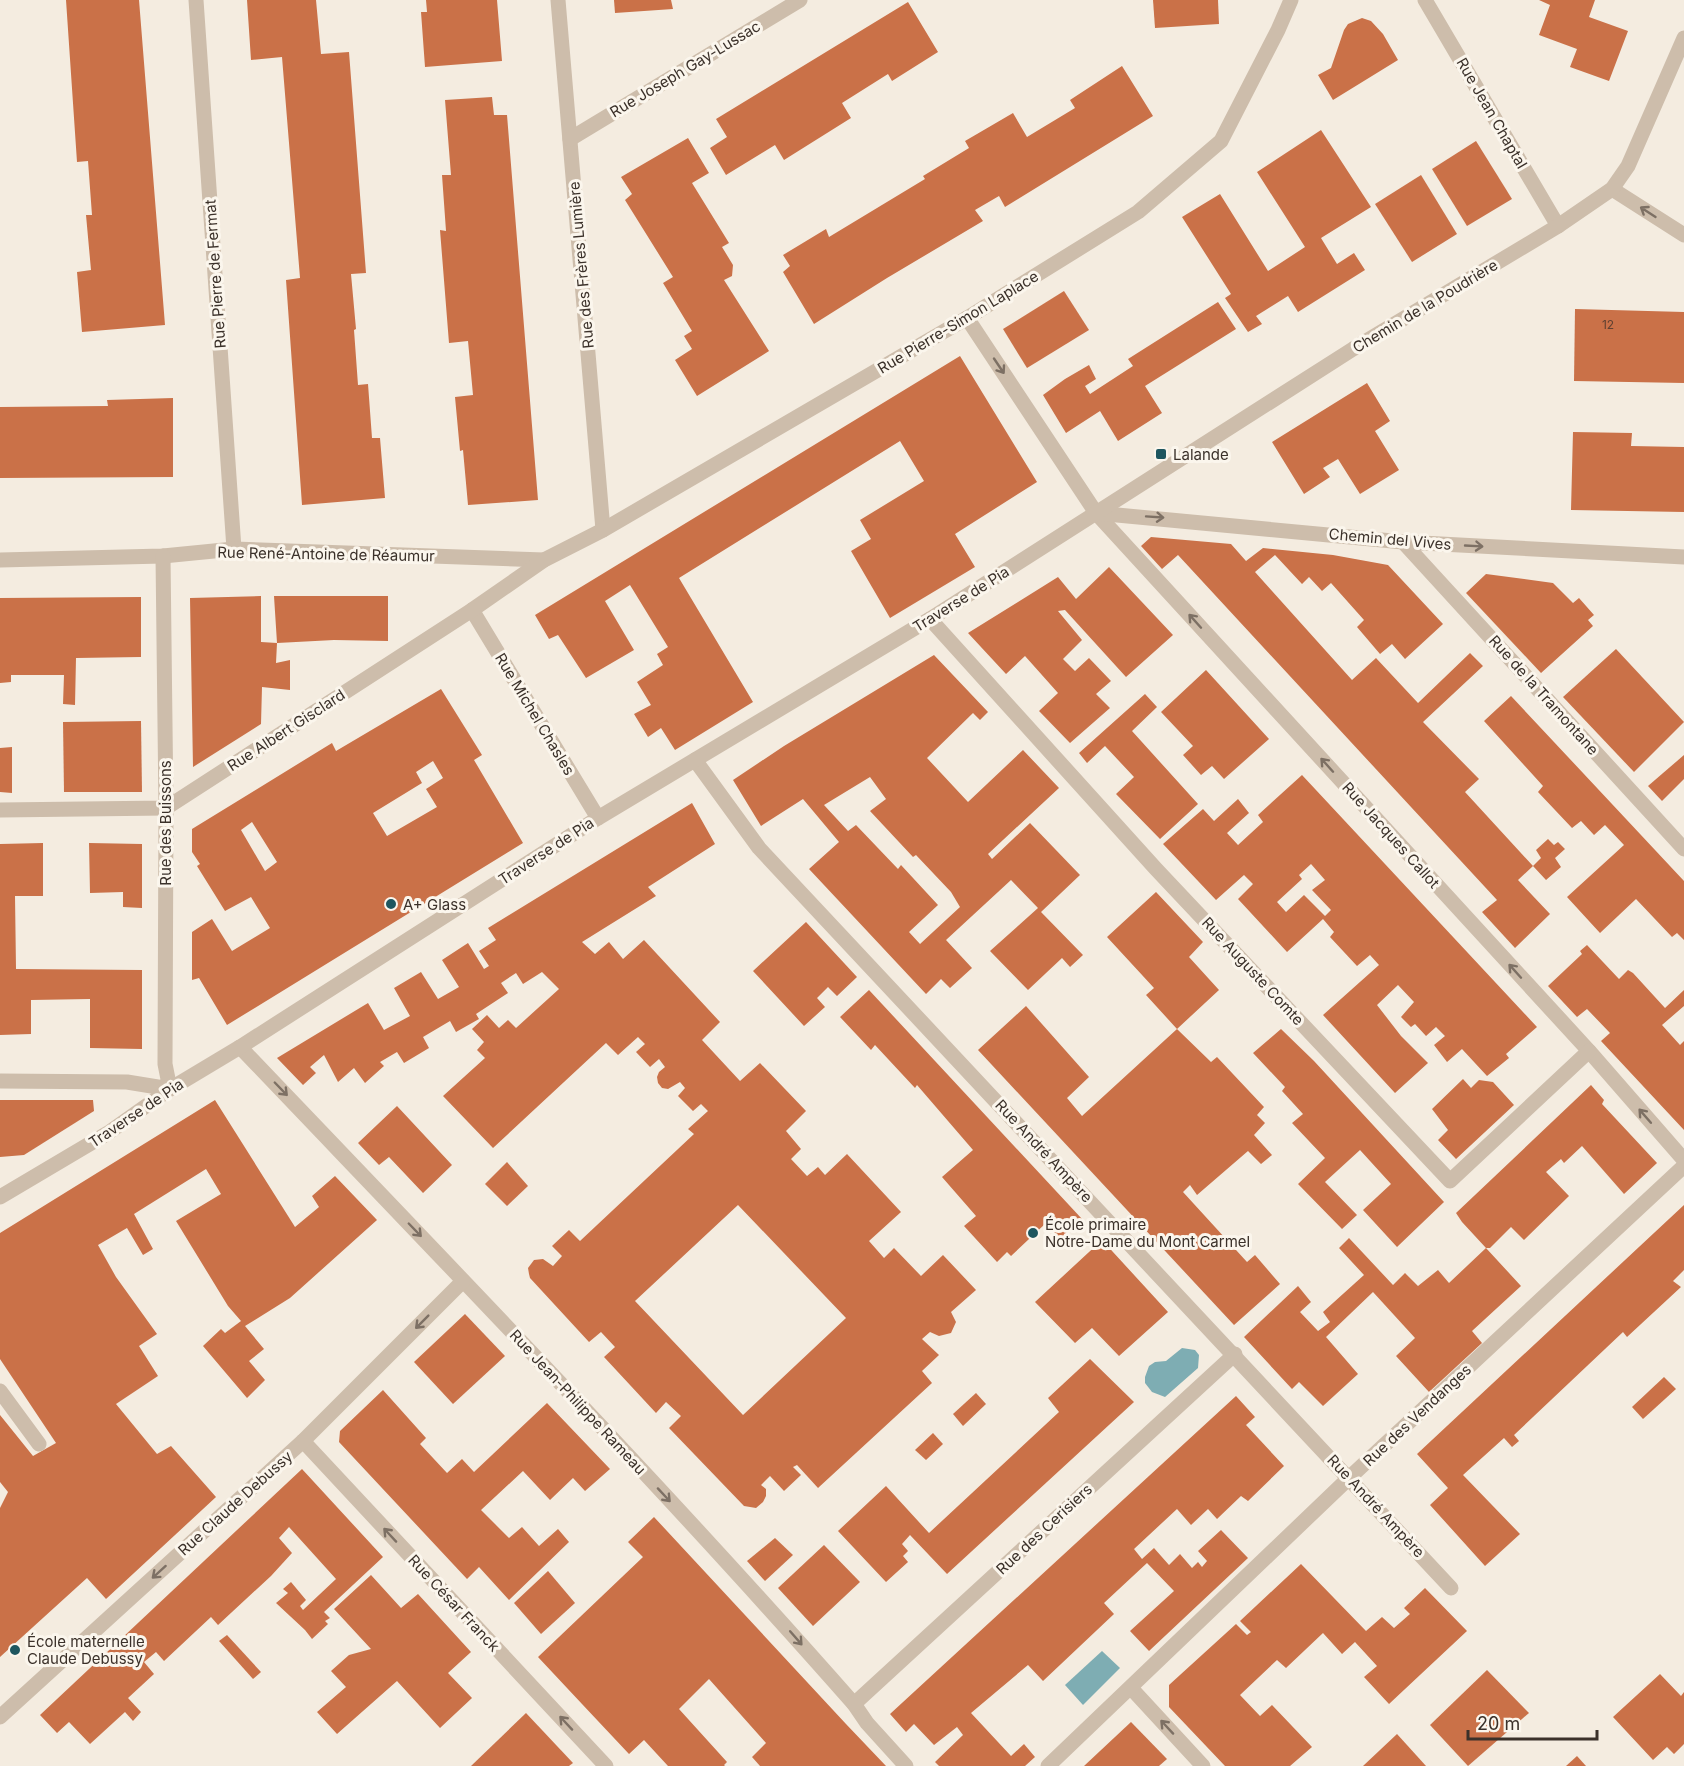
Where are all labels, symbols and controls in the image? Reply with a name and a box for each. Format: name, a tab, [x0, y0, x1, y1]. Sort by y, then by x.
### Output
street label: Rue Joseph Gay-Lussac	[606, 16, 764, 122]
street label: Rue Jean Chaptal	[1453, 54, 1531, 172]
street label: Rue des Frères Lumière	[564, 181, 598, 349]
street label: Rue Pierre de Fermat	[200, 199, 230, 349]
one-way arrow	[1640, 206, 1657, 218]
street label: Chemin de la Poudrière	[1349, 255, 1501, 357]
street label: Rue Pierre-Simon Laplace	[874, 266, 1042, 378]
house number: 12	[1602, 317, 1614, 332]
one-way arrow	[993, 358, 1006, 375]
place label: Lalande	[1173, 445, 1229, 464]
marker: Lalande	[1154, 447, 1168, 461]
one-way arrow	[1144, 512, 1164, 523]
street label: Chemin del Vives	[1328, 524, 1452, 554]
one-way arrow	[1464, 540, 1484, 551]
street label: Rue René-Antoine de Réaumur	[217, 543, 435, 565]
street label: Traverse de Pia	[909, 562, 1013, 636]
one-way arrow	[1188, 614, 1202, 629]
street label: Rue de la Tramontane	[1485, 631, 1603, 759]
street label: Rue Michel Chasles	[491, 649, 579, 779]
street label: Rue Albert Gisclard	[224, 685, 348, 775]
one-way arrow	[1320, 758, 1334, 773]
street label: Rue des Buissons	[156, 760, 175, 886]
street label: Rue Jacques Callot	[1338, 778, 1444, 892]
street label: Traverse de Pia	[495, 813, 597, 889]
place label: A+ Glass	[403, 895, 466, 914]
marker: A+ Glass	[384, 897, 398, 911]
street label: Rue Auguste Comte	[1198, 913, 1308, 1029]
one-way arrow	[1508, 964, 1522, 979]
street label: Traverse de Pia	[85, 1074, 187, 1152]
one-way arrow	[273, 1082, 288, 1097]
street label: Rue André Ampère	[991, 1096, 1097, 1206]
one-way arrow	[1639, 1108, 1652, 1124]
place label: École primaire Notre-Dame du Mont Carmel	[1045, 1215, 1250, 1251]
one-way arrow	[408, 1223, 423, 1238]
marker: École primaire Notre-Dame du Mont Carmel	[1026, 1226, 1040, 1240]
one-way arrow	[415, 1314, 430, 1329]
street label: Rue Jean-Philippe Rameau	[506, 1326, 650, 1478]
street label: Rue des Vendanges	[1359, 1360, 1475, 1470]
street label: Rue Claude Debussy	[174, 1446, 297, 1559]
street label: Rue André Ampère	[1323, 1451, 1429, 1561]
street label: Rue des Cerisiers	[992, 1480, 1096, 1578]
one-way arrow	[657, 1487, 671, 1502]
one-way arrow	[383, 1527, 397, 1542]
street label: Rue César Franck	[404, 1551, 504, 1656]
one-way arrow	[152, 1565, 167, 1579]
one-way arrow	[789, 1630, 803, 1645]
place label: École maternelle Claude Debussy	[27, 1632, 145, 1668]
marker: École maternelle Claude Debussy	[8, 1643, 22, 1657]
scale bar	[1468, 1703, 1597, 1741]
text: 20 m	[1477, 1713, 1520, 1734]
one-way arrow	[559, 1716, 573, 1731]
one-way arrow	[1160, 1720, 1174, 1735]

